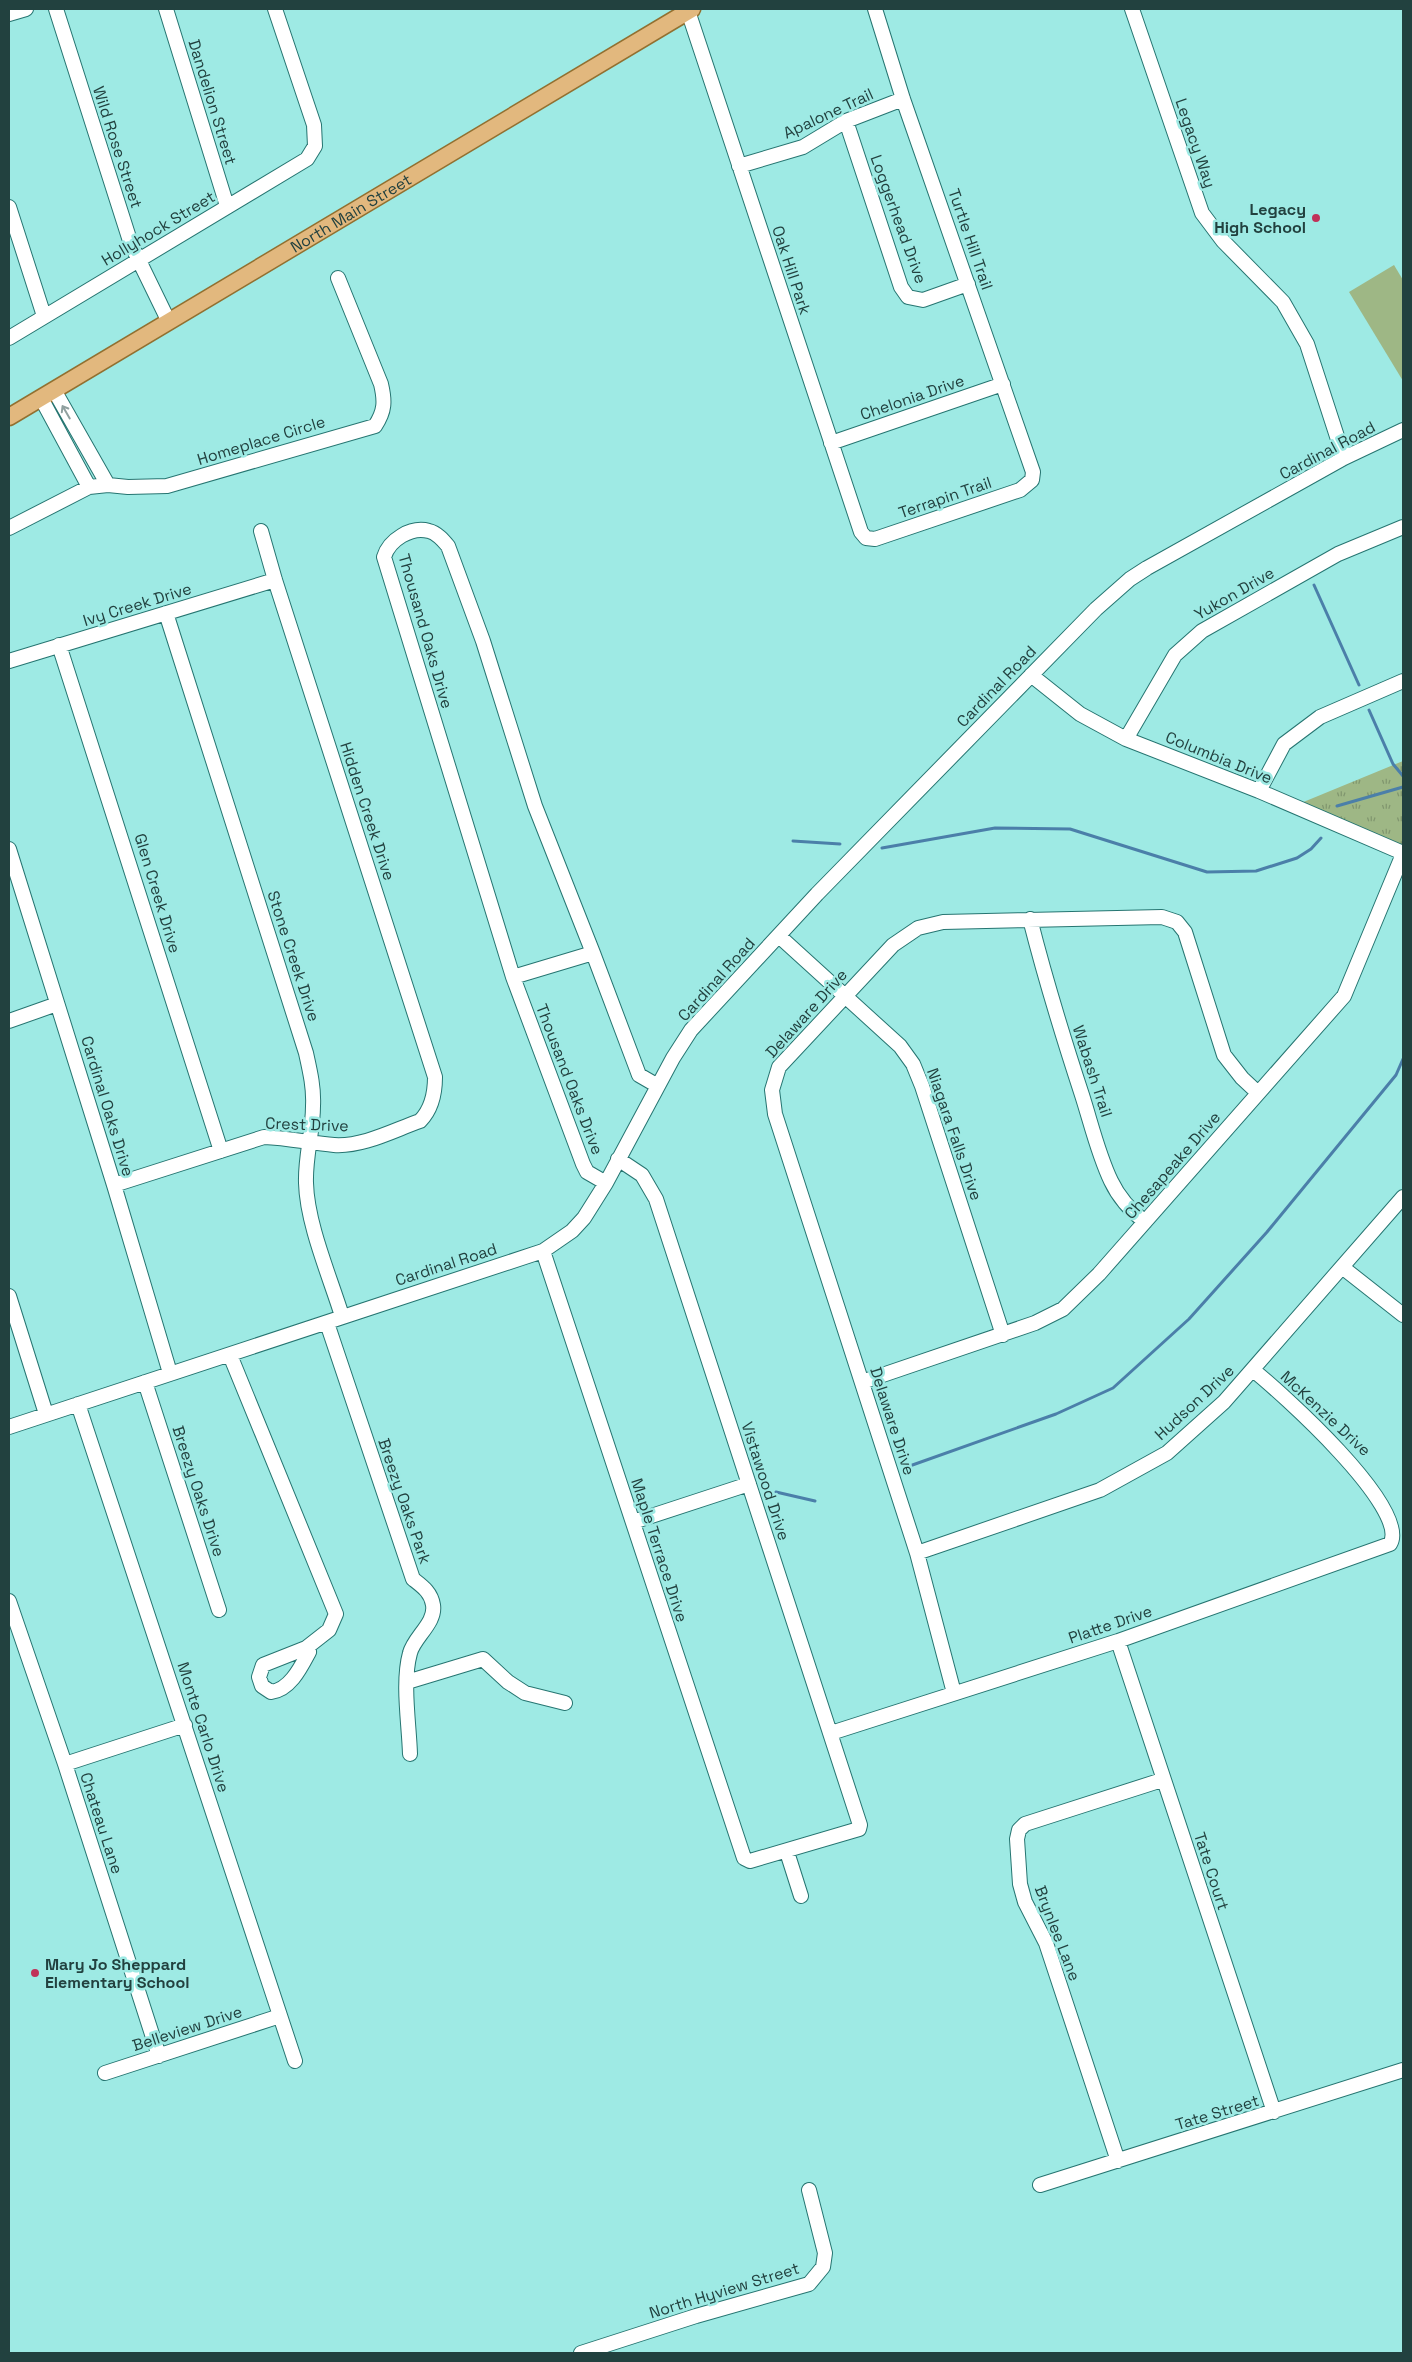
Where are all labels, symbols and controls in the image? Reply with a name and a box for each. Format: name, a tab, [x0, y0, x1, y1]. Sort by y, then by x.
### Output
street label: Dandelion Street	[183, 37, 242, 167]
street label: Wild Rose Street	[88, 83, 147, 211]
street label: Apalone Trail	[780, 83, 877, 144]
street label: Legacy Way	[1170, 96, 1221, 191]
street label: Loggerhead Drive	[865, 152, 932, 286]
street label: North Main Street	[286, 169, 415, 258]
street label: Hollyhock Street	[98, 186, 219, 271]
street label: Turtle Hill Trail	[943, 186, 998, 293]
place label: Legacy High School	[1214, 199, 1306, 238]
marker: Legacy High School	[1310, 212, 1322, 224]
street label: Oak Hill Park	[767, 223, 816, 318]
street label: Chelonia Drive	[857, 370, 967, 425]
one-way arrow	[61, 405, 71, 419]
street label: Homeplace Circle	[195, 411, 328, 470]
street label: Cardinal Road	[1276, 416, 1379, 485]
street label: Terrapin Trail	[896, 472, 994, 523]
street label: Thousand Oaks Drive	[393, 551, 458, 711]
street label: Yukon Drive	[1191, 562, 1278, 625]
street label: Ivy Creek Drive	[80, 578, 194, 631]
street label: Cardinal Road	[952, 641, 1041, 732]
street label: Columbia Drive	[1162, 726, 1275, 788]
street label: Hidden Creek Drive	[335, 739, 400, 883]
street label: Glen Creek Drive	[129, 831, 186, 955]
street label: Stone Creek Drive	[262, 888, 325, 1024]
street label: Cardinal Road	[673, 933, 760, 1026]
street label: Delaware Drive	[761, 964, 852, 1062]
street label: Thousand Oaks Drive	[531, 1001, 608, 1158]
street label: Wabash Trail	[1068, 1023, 1117, 1120]
street label: Cardinal Oaks Drive	[76, 1033, 139, 1179]
street label: Niagara Falls Drive	[922, 1065, 987, 1203]
street label: Chesapeake Drive	[1120, 1107, 1225, 1224]
street label: Crest Drive	[265, 1113, 349, 1136]
street label: Cardinal Road	[393, 1238, 500, 1291]
street label: Hudson Drive	[1150, 1360, 1238, 1445]
street label: Delaware Drive	[865, 1364, 920, 1478]
street label: McKenzie Drive	[1276, 1366, 1375, 1461]
street label: Vistawood Drive	[736, 1419, 795, 1543]
street label: Breezy Oaks Drive	[167, 1423, 230, 1559]
street label: Breezy Oaks Park	[373, 1436, 436, 1567]
street label: Maple Terrace Drive	[626, 1476, 693, 1625]
street label: Platte Drive	[1066, 1600, 1155, 1649]
street label: Monte Carlo Drive	[173, 1659, 234, 1795]
street label: Chateau Lane	[75, 1770, 128, 1877]
street label: Tate Court	[1189, 1830, 1234, 1913]
street label: Brynlee Lane	[1030, 1883, 1085, 1984]
place label: Mary Jo Sheppard Elementary School	[45, 1954, 189, 1993]
marker: Mary Jo Sheppard Elementary School	[29, 1967, 41, 1979]
street label: Belleview Drive	[130, 2001, 245, 2056]
street label: Tate Street	[1173, 2090, 1261, 2135]
street label: North Hyview Street	[647, 2258, 802, 2323]

